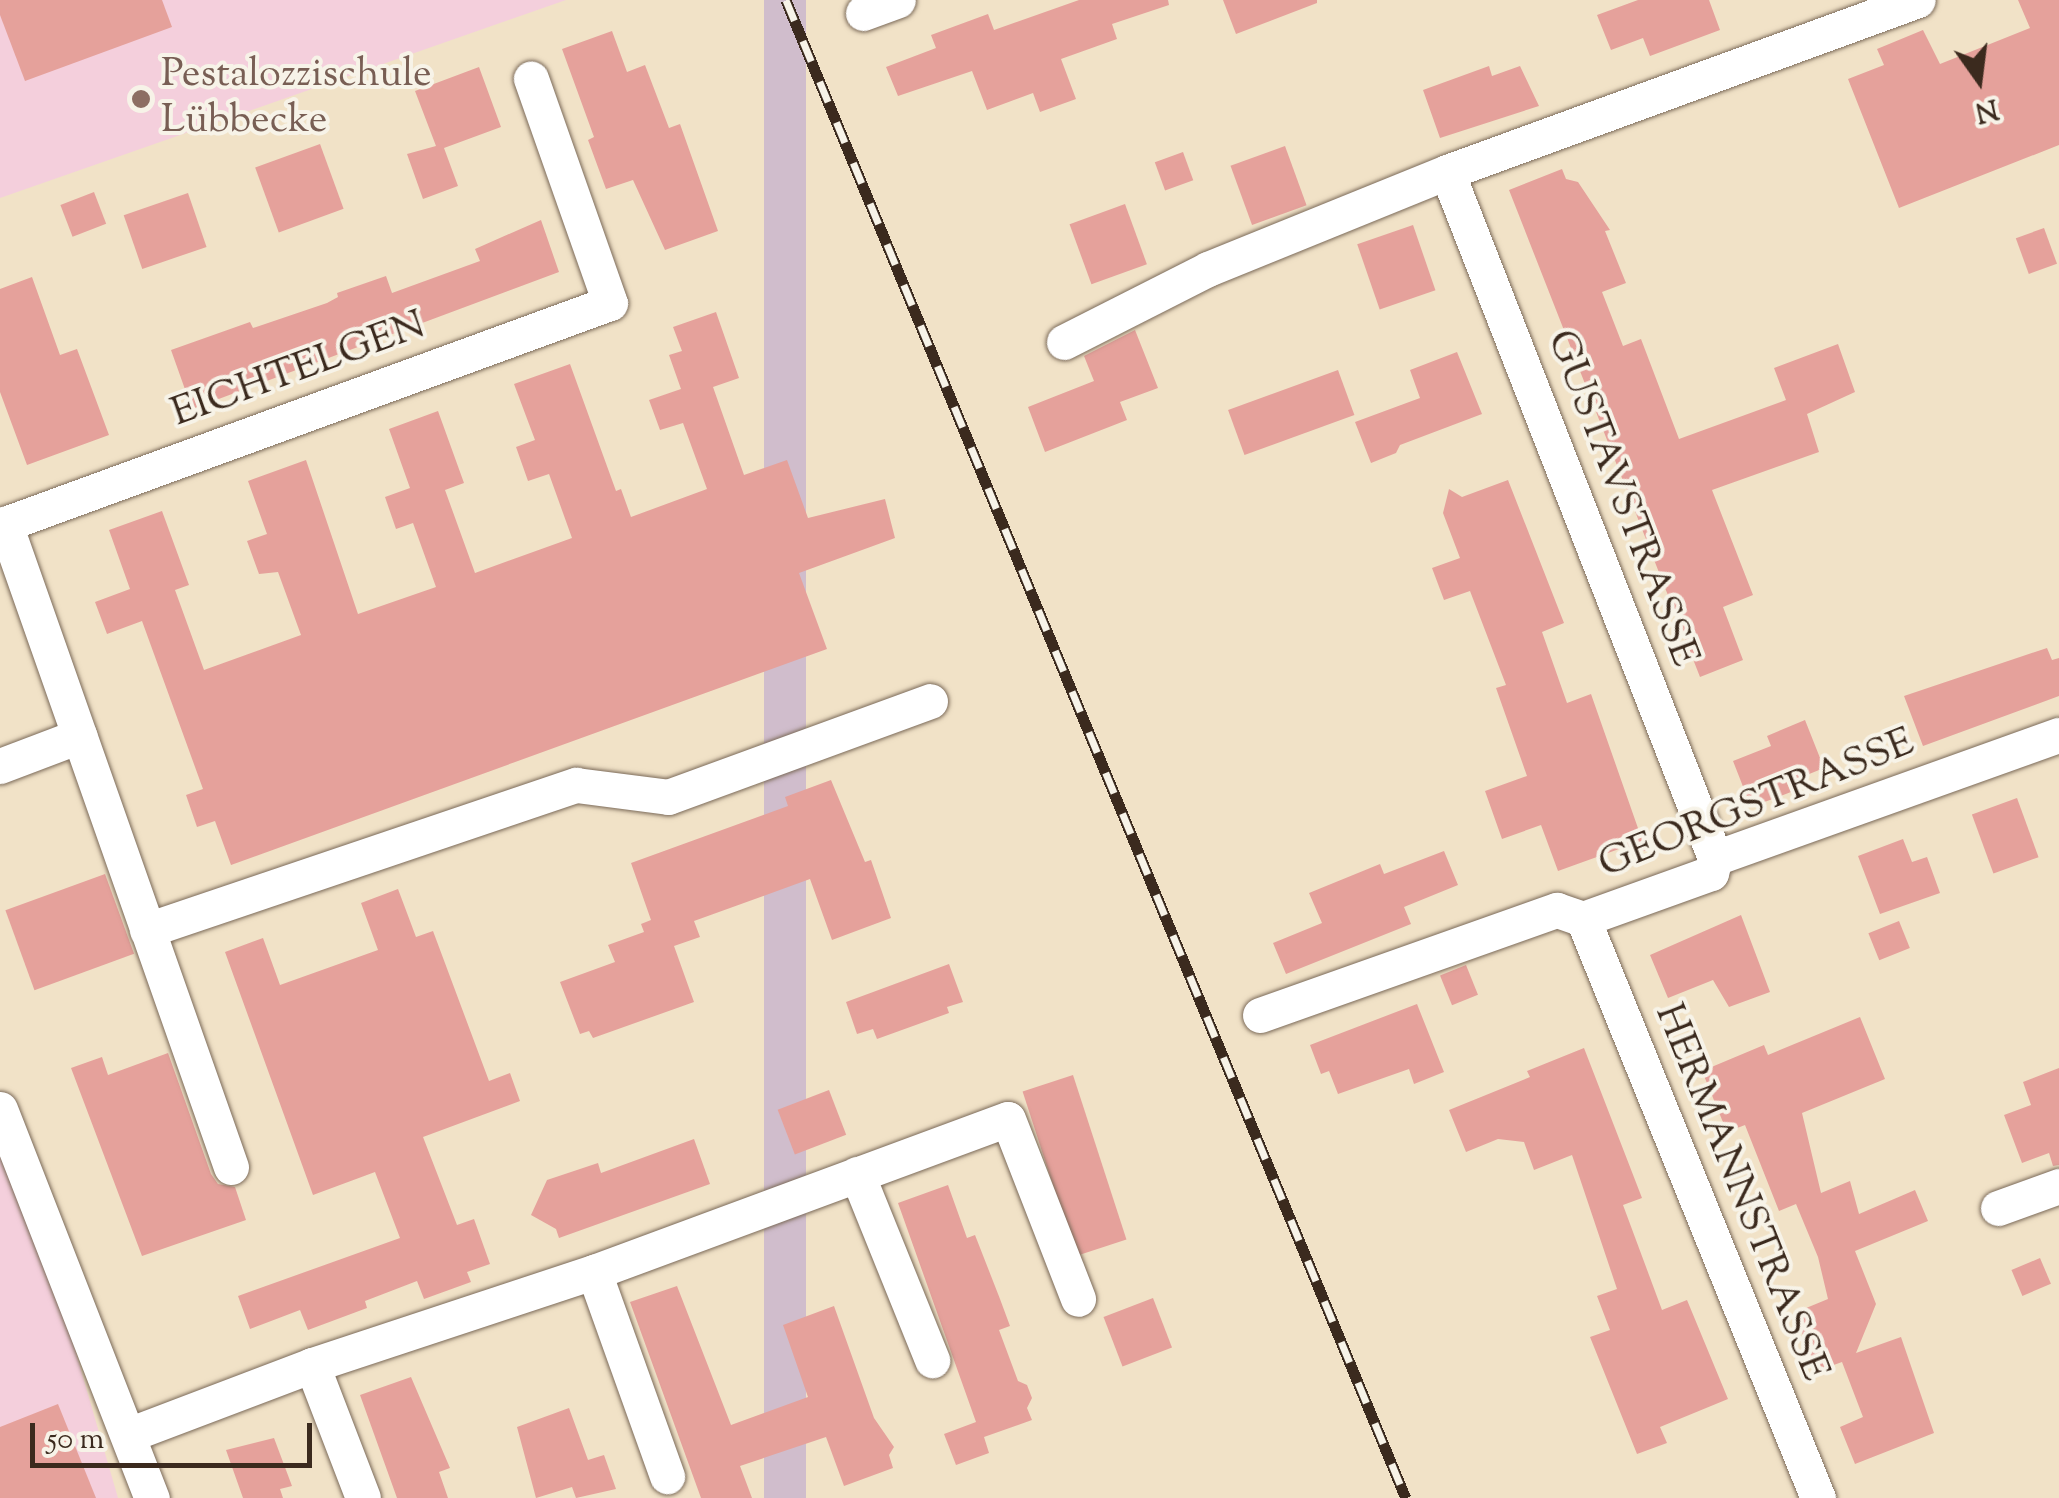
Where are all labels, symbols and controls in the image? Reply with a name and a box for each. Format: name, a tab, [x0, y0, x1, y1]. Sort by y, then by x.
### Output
north arrow	[1929, 30, 2029, 130]
place label: Pestalozzischule Lübbecke	[161, 52, 432, 146]
text: N	[1971, 87, 2002, 131]
marker: Pestalozzischule Lübbecke	[130, 88, 152, 110]
street label: EICHTELGEN	[166, 303, 432, 439]
street label: GUSTAVSTRASSE	[1535, 324, 1707, 674]
street label: GEORGSTRASSE	[1592, 720, 1922, 890]
street label: HERMANNSTRASSE	[1642, 998, 1838, 1388]
scale bar	[35, 1403, 318, 1465]
text: 50 m	[47, 1419, 104, 1462]

